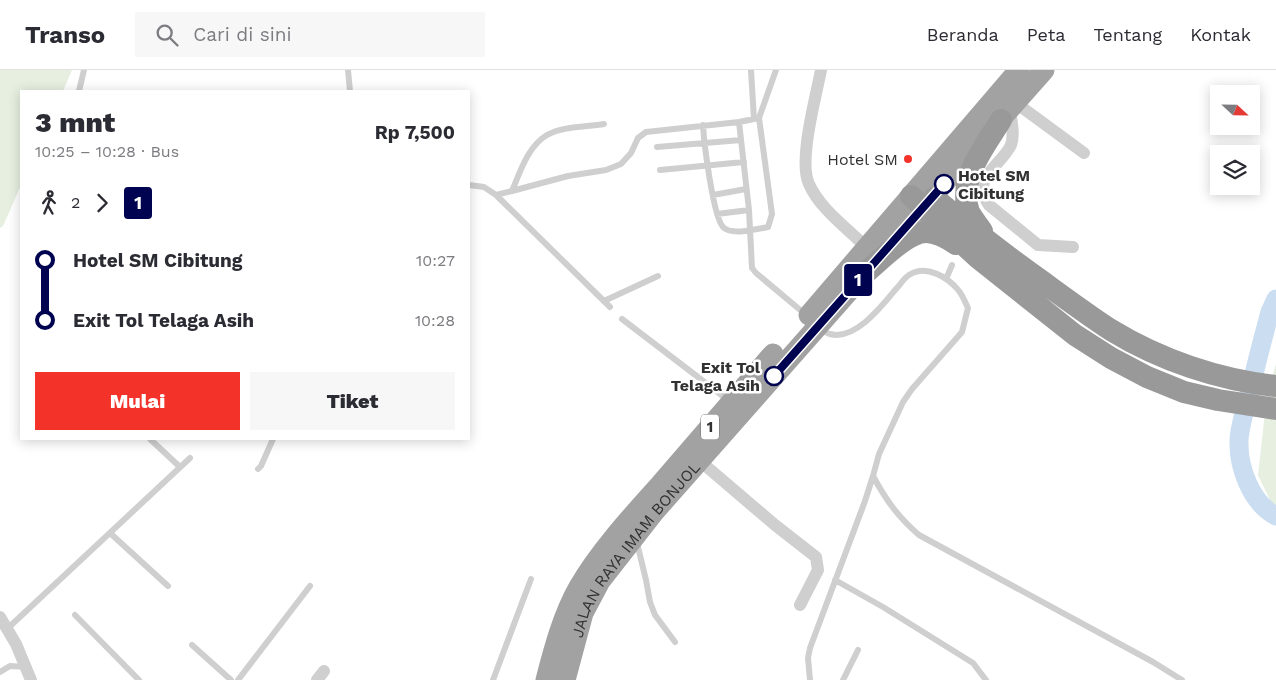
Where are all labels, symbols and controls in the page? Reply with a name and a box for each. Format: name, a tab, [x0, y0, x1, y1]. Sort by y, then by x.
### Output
search box	[135, 12, 485, 57]
text: Transo	[25, 21, 105, 49]
icon: search	[153, 21, 181, 49]
text: Cari di sini	[193, 23, 292, 46]
text: Beranda	[927, 24, 999, 45]
text: Peta	[1027, 24, 1065, 45]
text: Tentang	[1093, 24, 1162, 45]
text: Kontak	[1190, 24, 1251, 45]
north arrow	[1210, 85, 1260, 135]
map controls	[1210, 85, 1260, 195]
text: 3 mnt	[35, 106, 115, 139]
text: Rp 7,500	[375, 121, 455, 144]
text: 10:25 – 10:28 · Bus	[35, 142, 179, 161]
button: layers	[1210, 145, 1260, 195]
place label: Hotel SM	[827, 150, 898, 169]
marker: Hotel SM	[902, 153, 914, 165]
place label: Hotel SM Cibitung	[958, 166, 1030, 203]
marker: Hotel SM Cibitung	[934, 174, 954, 194]
icon: walk	[35, 189, 63, 217]
icon: forward	[88, 189, 116, 217]
text: 1	[134, 192, 142, 213]
text: 2	[71, 193, 80, 212]
text: Hotel SM Cibitung	[73, 249, 242, 272]
text: 10:27	[416, 251, 455, 270]
line badge: 1	[842, 264, 874, 296]
text: 1	[854, 269, 862, 290]
text: Exit Tol Telaga Asih	[73, 309, 254, 332]
text: 10:28	[415, 311, 455, 330]
place label: Exit Tol Telaga Asih	[671, 358, 761, 395]
marker: Exit Tol Telaga Asih	[764, 366, 784, 386]
button: Mulai	[35, 372, 240, 430]
button: Tiket	[250, 372, 455, 430]
road number: 1	[701, 414, 719, 440]
street label: JALAN RAYA IMAM BONJOL	[567, 457, 704, 640]

